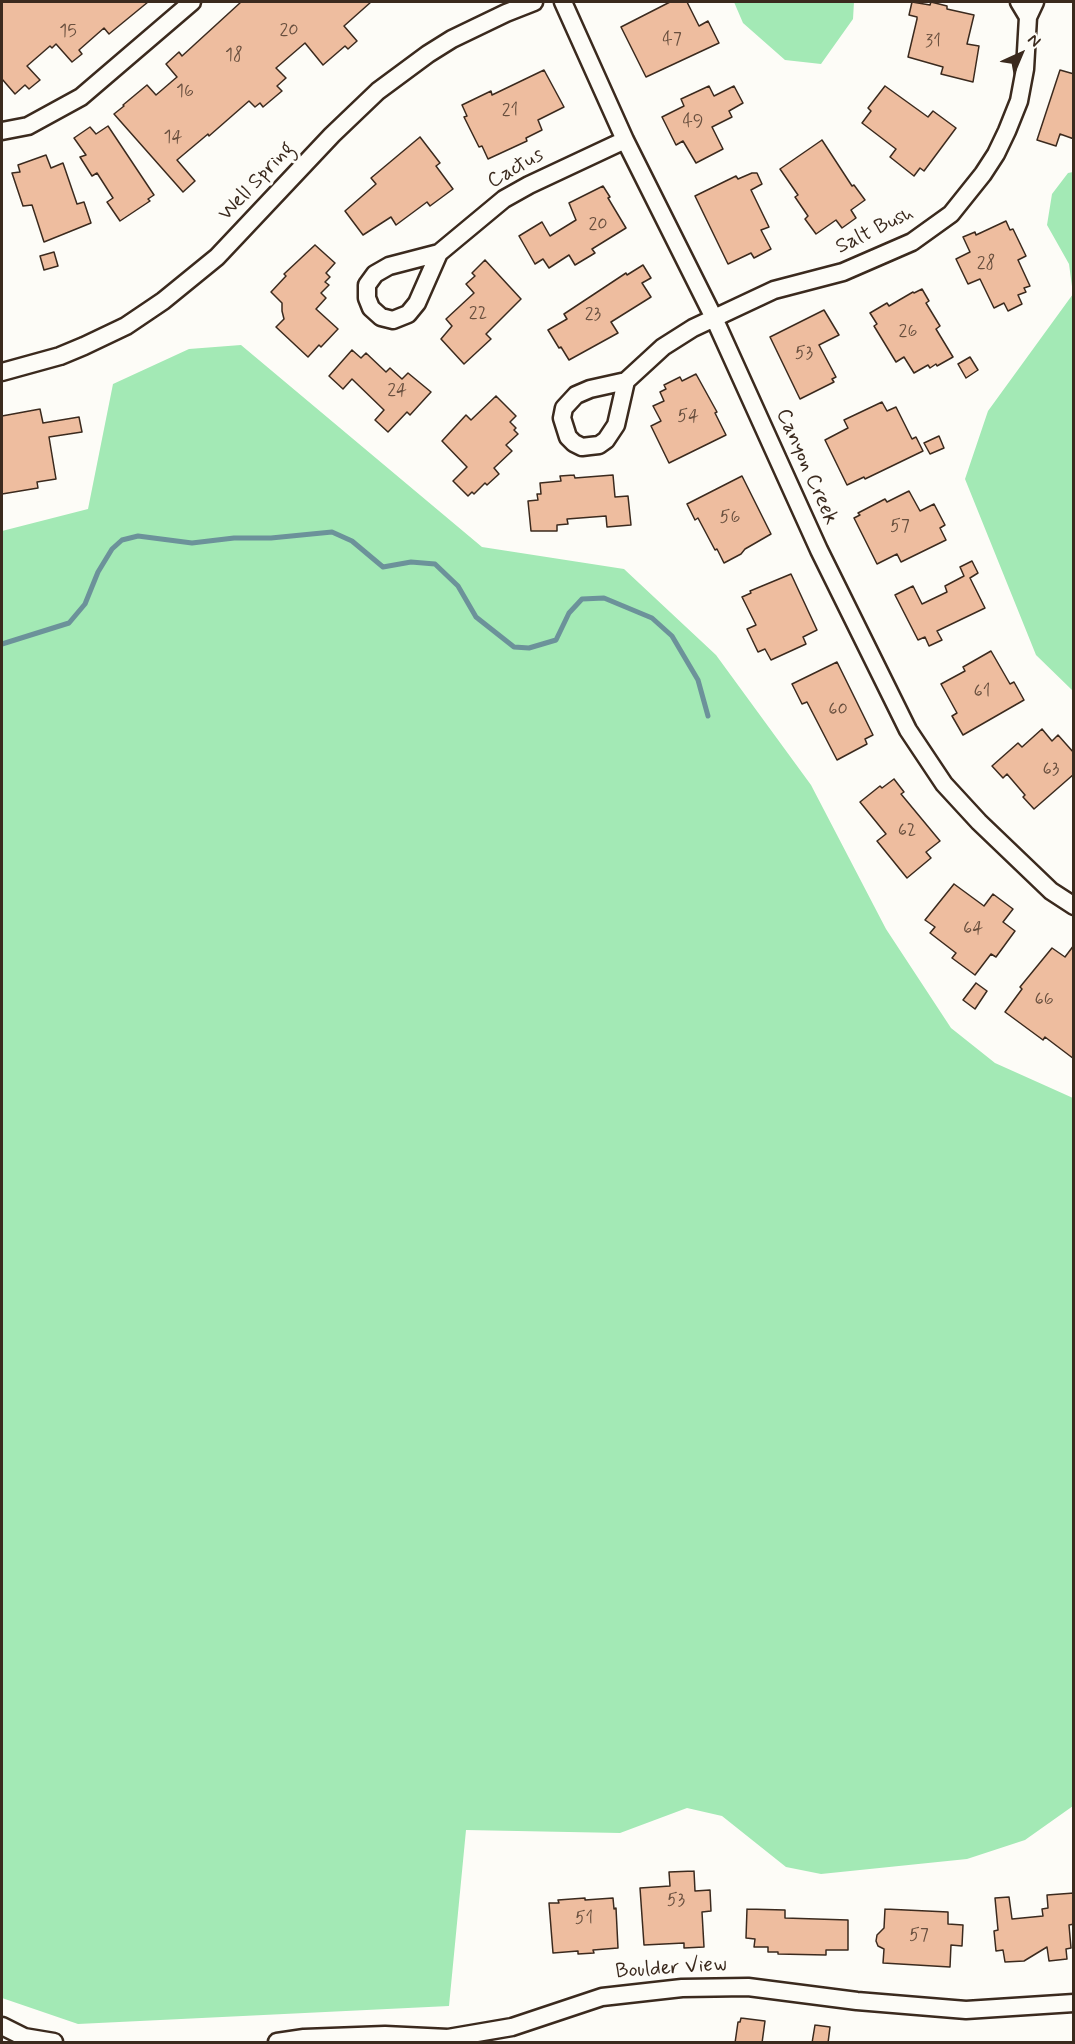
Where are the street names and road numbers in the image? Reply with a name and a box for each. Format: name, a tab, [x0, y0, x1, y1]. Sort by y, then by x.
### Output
street label: Well Spring	[214, 137, 300, 227]
street label: Cactus	[484, 143, 548, 195]
street label: Salt Bush	[832, 201, 918, 261]
street label: Canyon Creek	[769, 405, 843, 529]
street label: Boulder View	[614, 1953, 728, 1985]

